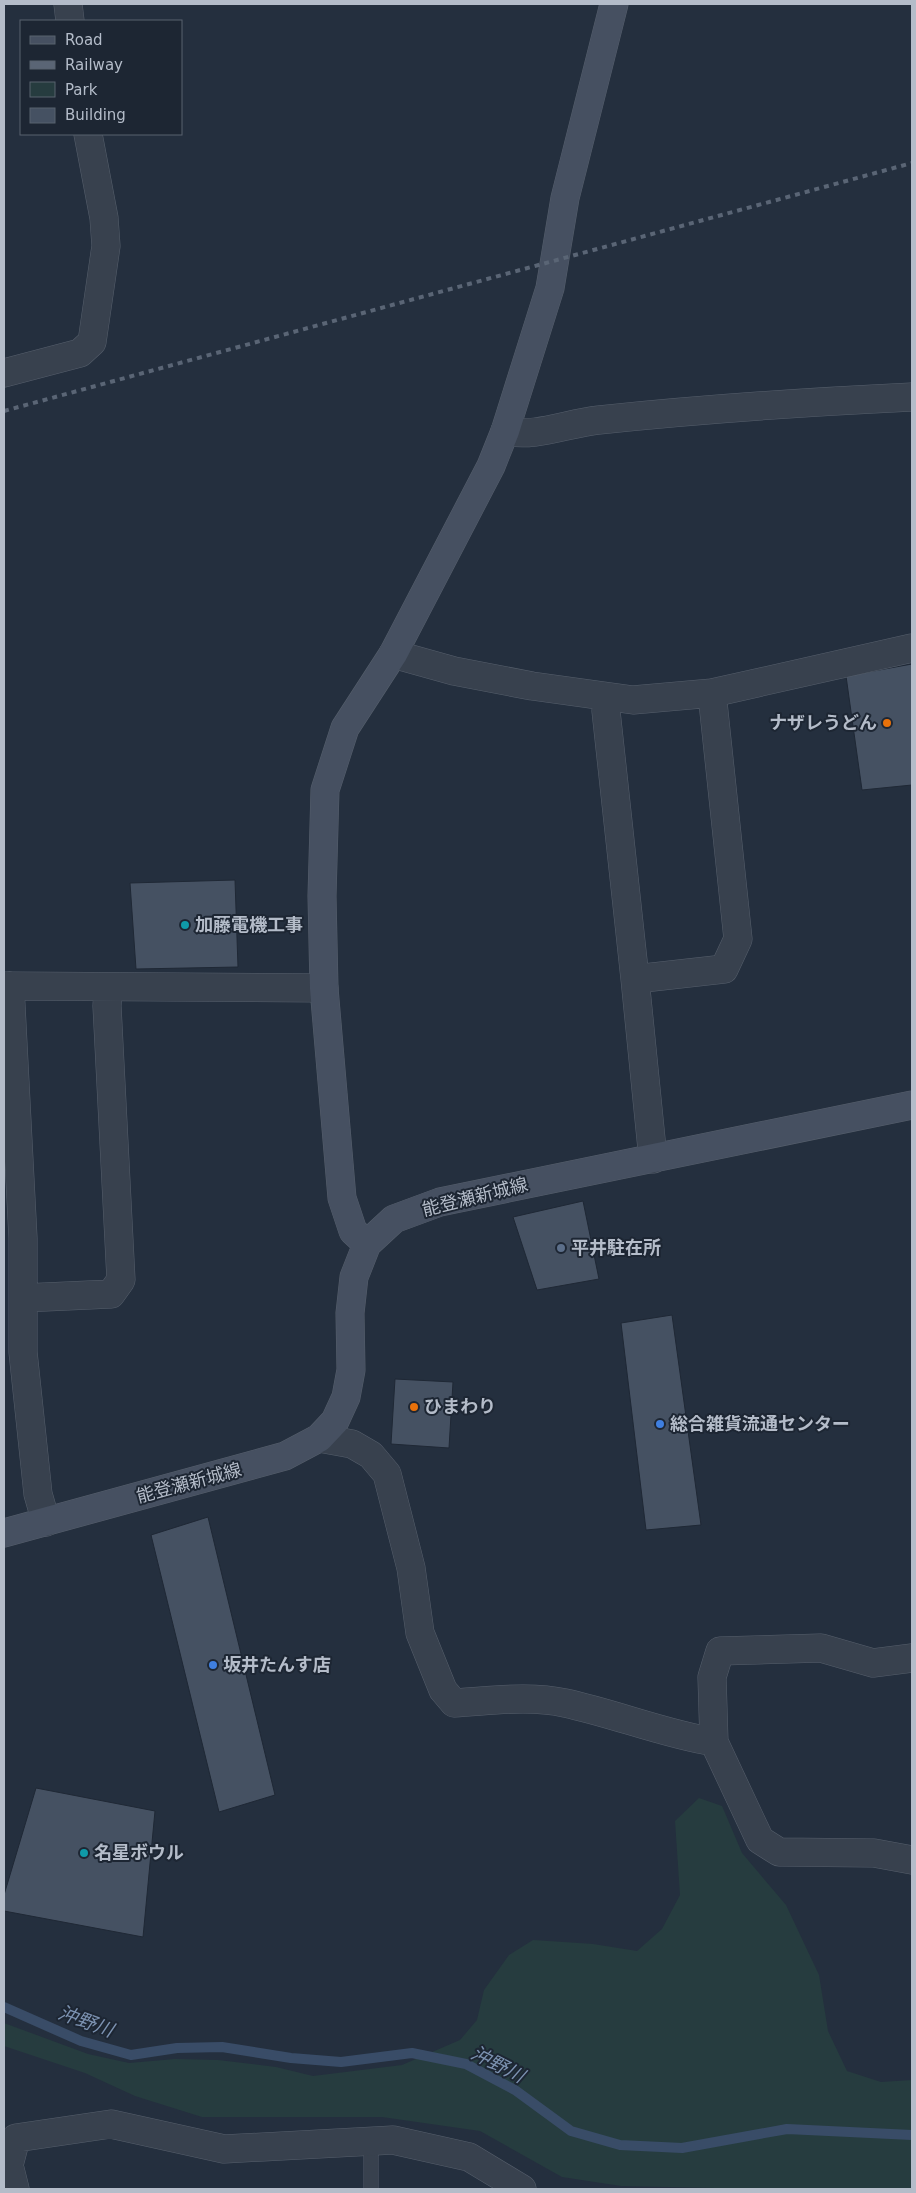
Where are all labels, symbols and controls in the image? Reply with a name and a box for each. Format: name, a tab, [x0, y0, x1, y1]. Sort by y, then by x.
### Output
legend	[20, 20, 182, 135]
text: Road	[65, 31, 103, 49]
text: Railway	[65, 56, 123, 74]
text: Park	[65, 81, 98, 99]
text: Building	[65, 106, 126, 124]
place label: ナザレうどん	[769, 712, 877, 733]
marker: ナザレうどん	[881, 717, 893, 729]
place label: 加藤電機工事	[195, 914, 303, 935]
marker: 加藤電機工事	[179, 919, 191, 931]
street label: 能登瀬新城線	[420, 1173, 530, 1220]
place label: 平井駐在所	[571, 1237, 661, 1258]
marker: 平井駐在所	[555, 1242, 567, 1254]
place label: ひまわり	[424, 1396, 496, 1417]
marker: ひまわり	[408, 1401, 420, 1413]
place label: 総合雑貨流通センター	[670, 1413, 850, 1434]
marker: 総合雑貨流通センター	[654, 1418, 666, 1430]
street label: 能登瀬新城線	[134, 1458, 244, 1507]
place label: 坂井たんす店	[223, 1654, 331, 1675]
marker: 坂井たんす店	[207, 1659, 219, 1671]
place label: 名星ボウル	[94, 1842, 184, 1863]
marker: 名星ボウル	[78, 1847, 90, 1859]
water label: 沖野川	[55, 2001, 118, 2042]
water label: 沖野川	[468, 2041, 530, 2088]

